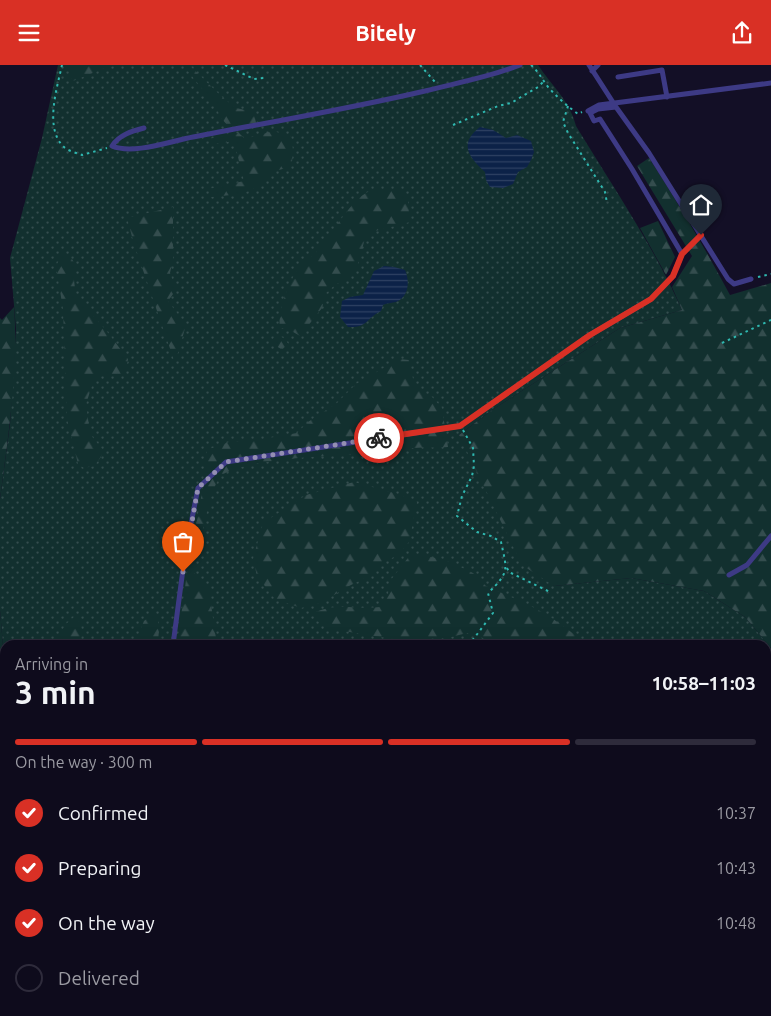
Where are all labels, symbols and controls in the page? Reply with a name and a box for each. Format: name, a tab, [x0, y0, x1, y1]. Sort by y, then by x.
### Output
icon: menu	[15, 19, 43, 47]
icon: share	[728, 19, 756, 47]
text: Bitely	[355, 20, 416, 45]
pin	[680, 184, 722, 235]
icon: home	[687, 191, 715, 219]
courier	[354, 413, 404, 463]
icon: bike	[365, 424, 393, 452]
pin	[162, 521, 204, 572]
icon: bag	[169, 528, 197, 556]
text: Arriving in	[15, 655, 88, 673]
text: 10:58–11:03	[651, 672, 756, 694]
text: 3 min	[15, 674, 96, 710]
text: On the way · 300 m	[15, 753, 152, 771]
icon: check	[15, 799, 43, 827]
text: Confirmed	[58, 802, 149, 824]
text: 10:37	[716, 804, 756, 822]
icon: check	[15, 854, 43, 882]
text: Preparing	[58, 857, 142, 879]
text: 10:43	[716, 859, 756, 877]
icon: check	[15, 909, 43, 937]
text: On the way	[58, 912, 155, 934]
text: 10:48	[716, 914, 756, 932]
text: Delivered	[58, 967, 140, 989]

